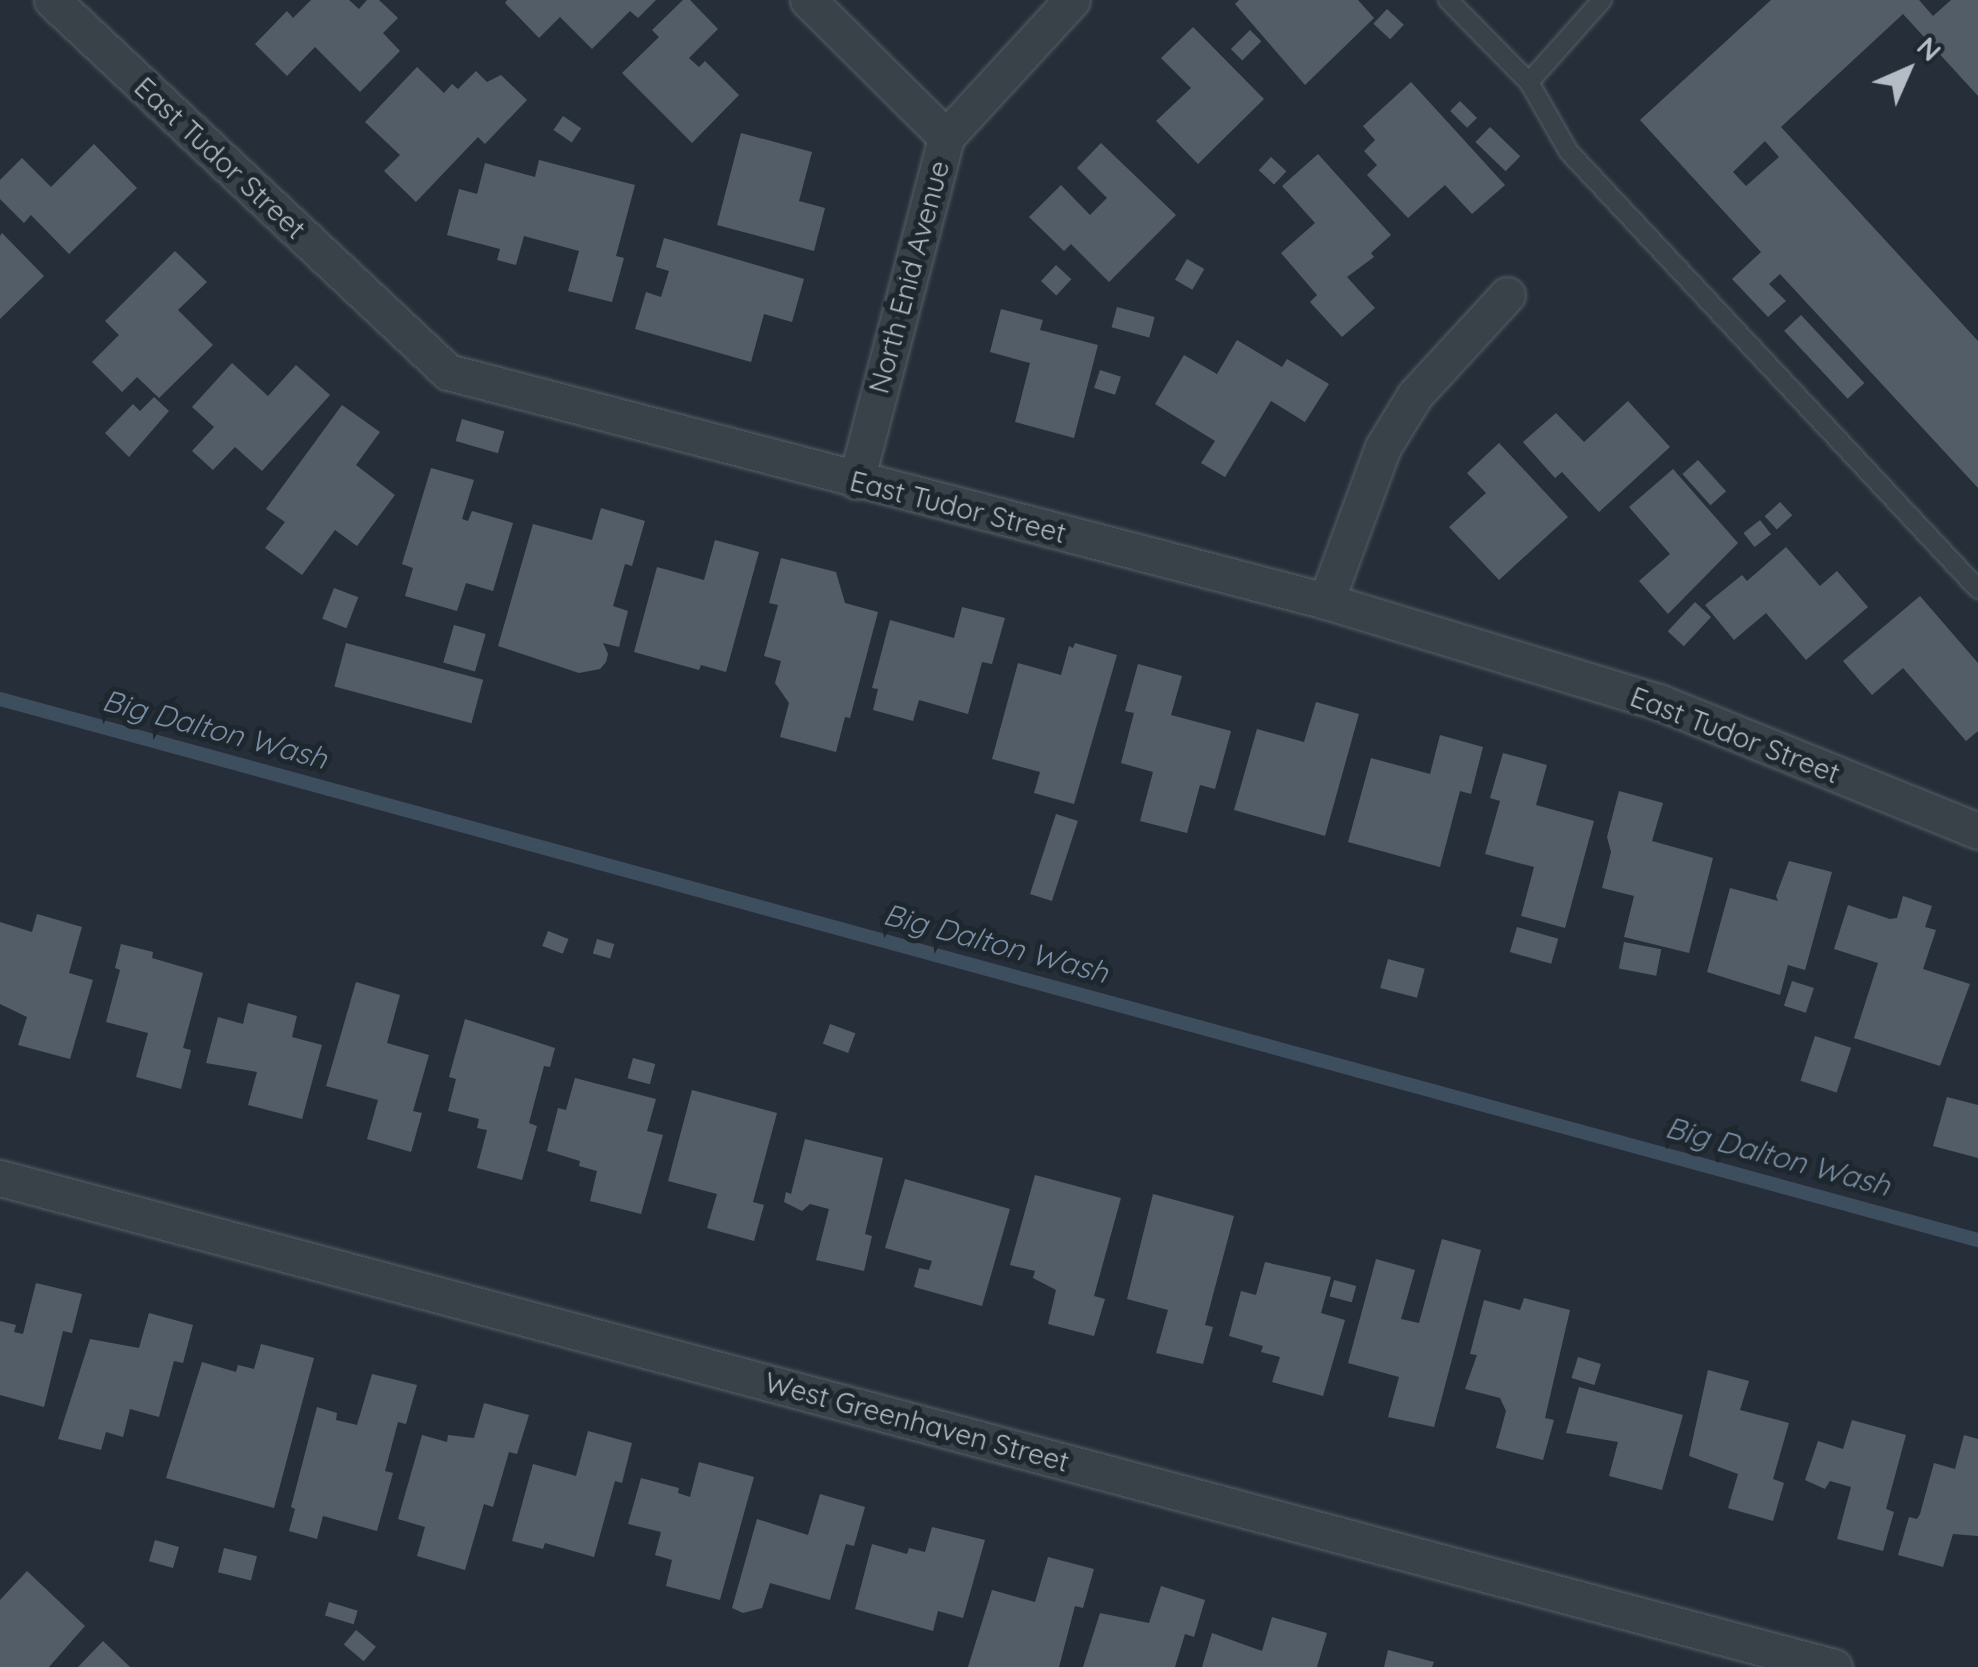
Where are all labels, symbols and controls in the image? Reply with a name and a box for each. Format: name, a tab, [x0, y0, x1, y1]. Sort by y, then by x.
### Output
north arrow	[1858, 20, 1958, 120]
text: N	[1910, 29, 1949, 68]
street label: East Tudor Street	[128, 70, 312, 246]
street label: North Enid Avenue	[862, 157, 956, 397]
street label: East Tudor Street	[846, 464, 1070, 550]
street label: East Tudor Street	[1626, 680, 1844, 790]
water label: Big Dalton Wash	[99, 682, 331, 776]
water label: Big Dalton Wash	[880, 896, 1112, 990]
water label: Big Dalton Wash	[1662, 1109, 1894, 1203]
street label: West Greenhaven Street	[761, 1365, 1073, 1479]

